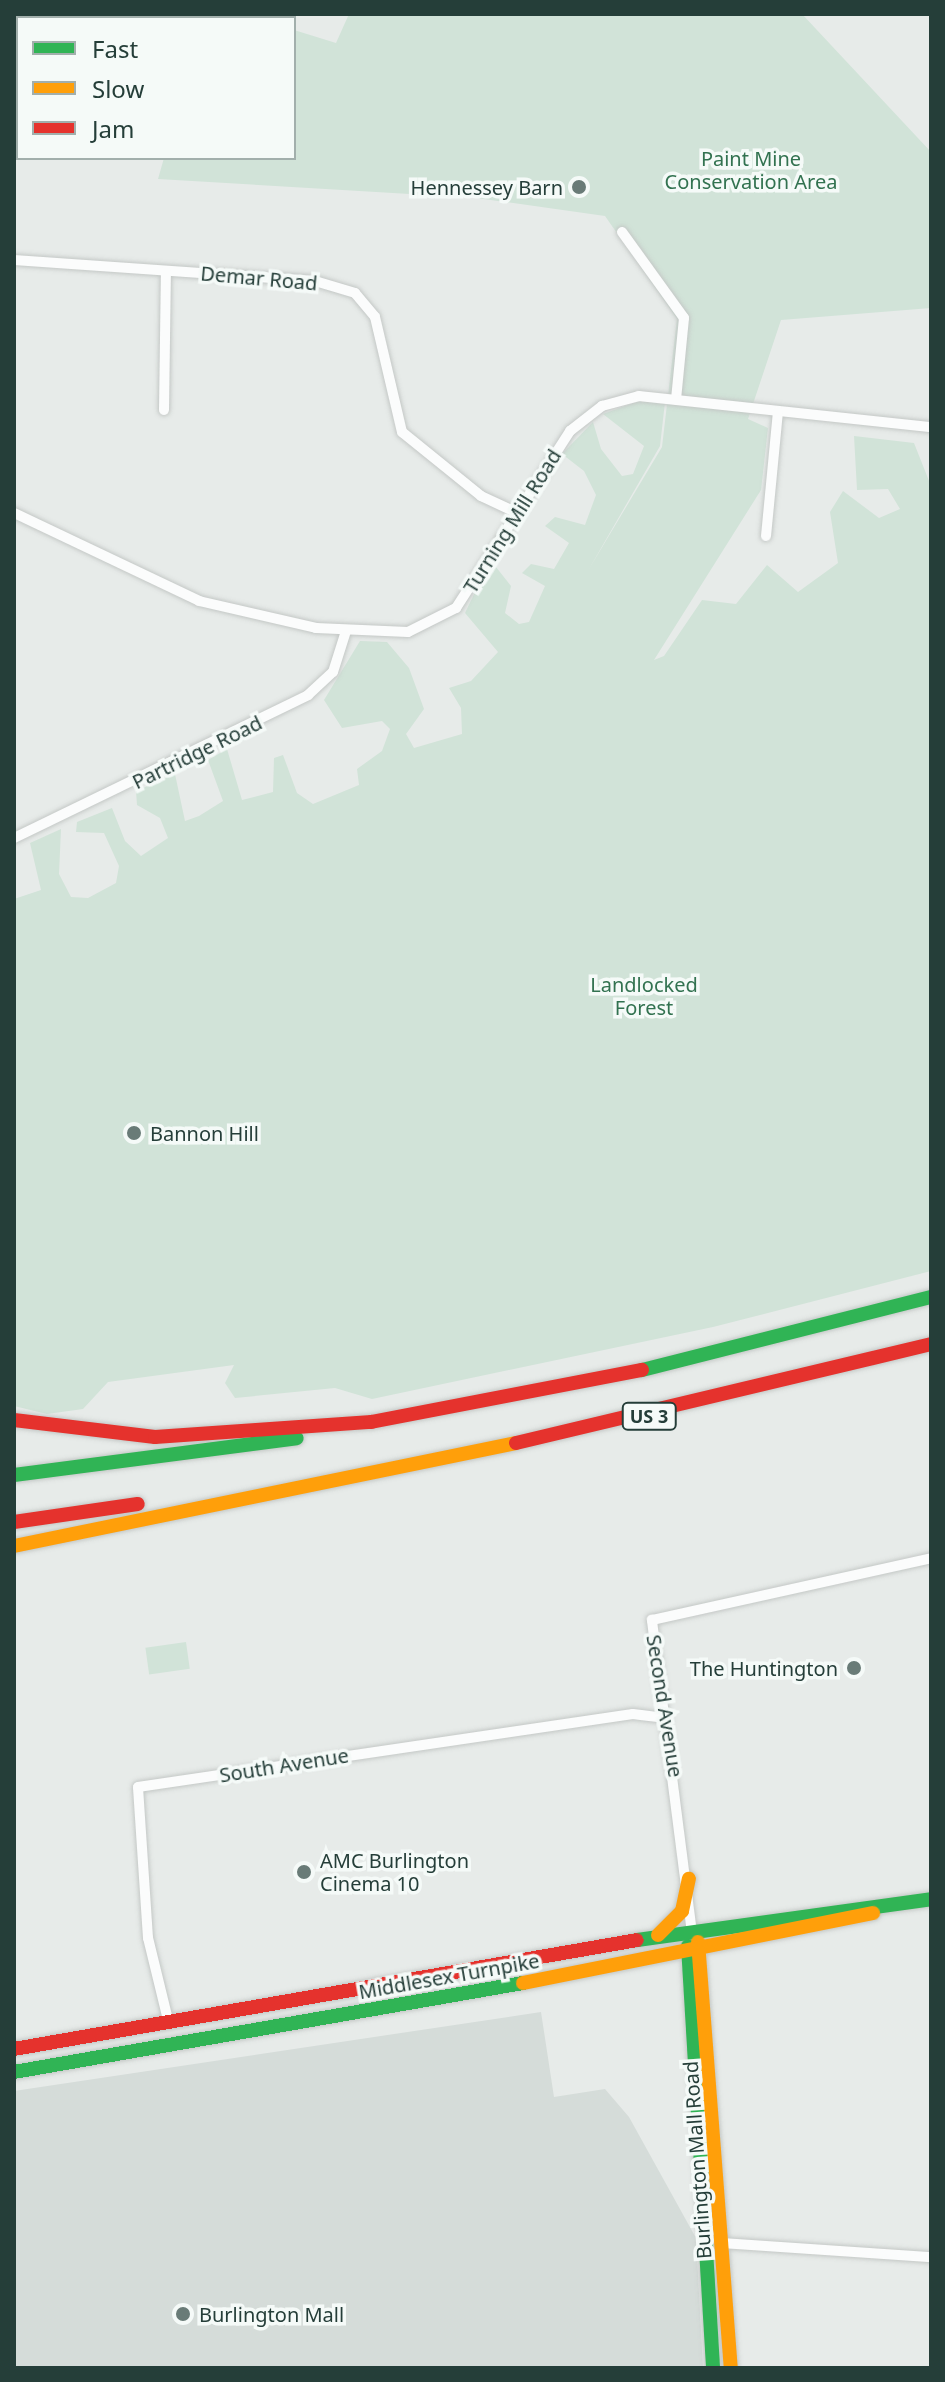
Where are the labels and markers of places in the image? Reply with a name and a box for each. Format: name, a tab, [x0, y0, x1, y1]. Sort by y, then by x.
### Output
place label: Hennessey Barn	[411, 175, 563, 199]
marker: Hennessey Barn	[570, 178, 588, 196]
place label: Bannon Hill	[150, 1121, 259, 1145]
marker: Bannon Hill	[125, 1124, 143, 1142]
place label: The Huntington	[690, 1656, 838, 1680]
marker: The Huntington	[845, 1659, 863, 1677]
place label: AMC Burlington Cinema 10	[320, 1848, 469, 1895]
marker: AMC Burlington Cinema 10	[295, 1863, 313, 1881]
place label: Burlington Mall	[199, 2302, 344, 2326]
marker: Burlington Mall	[174, 2305, 192, 2323]

